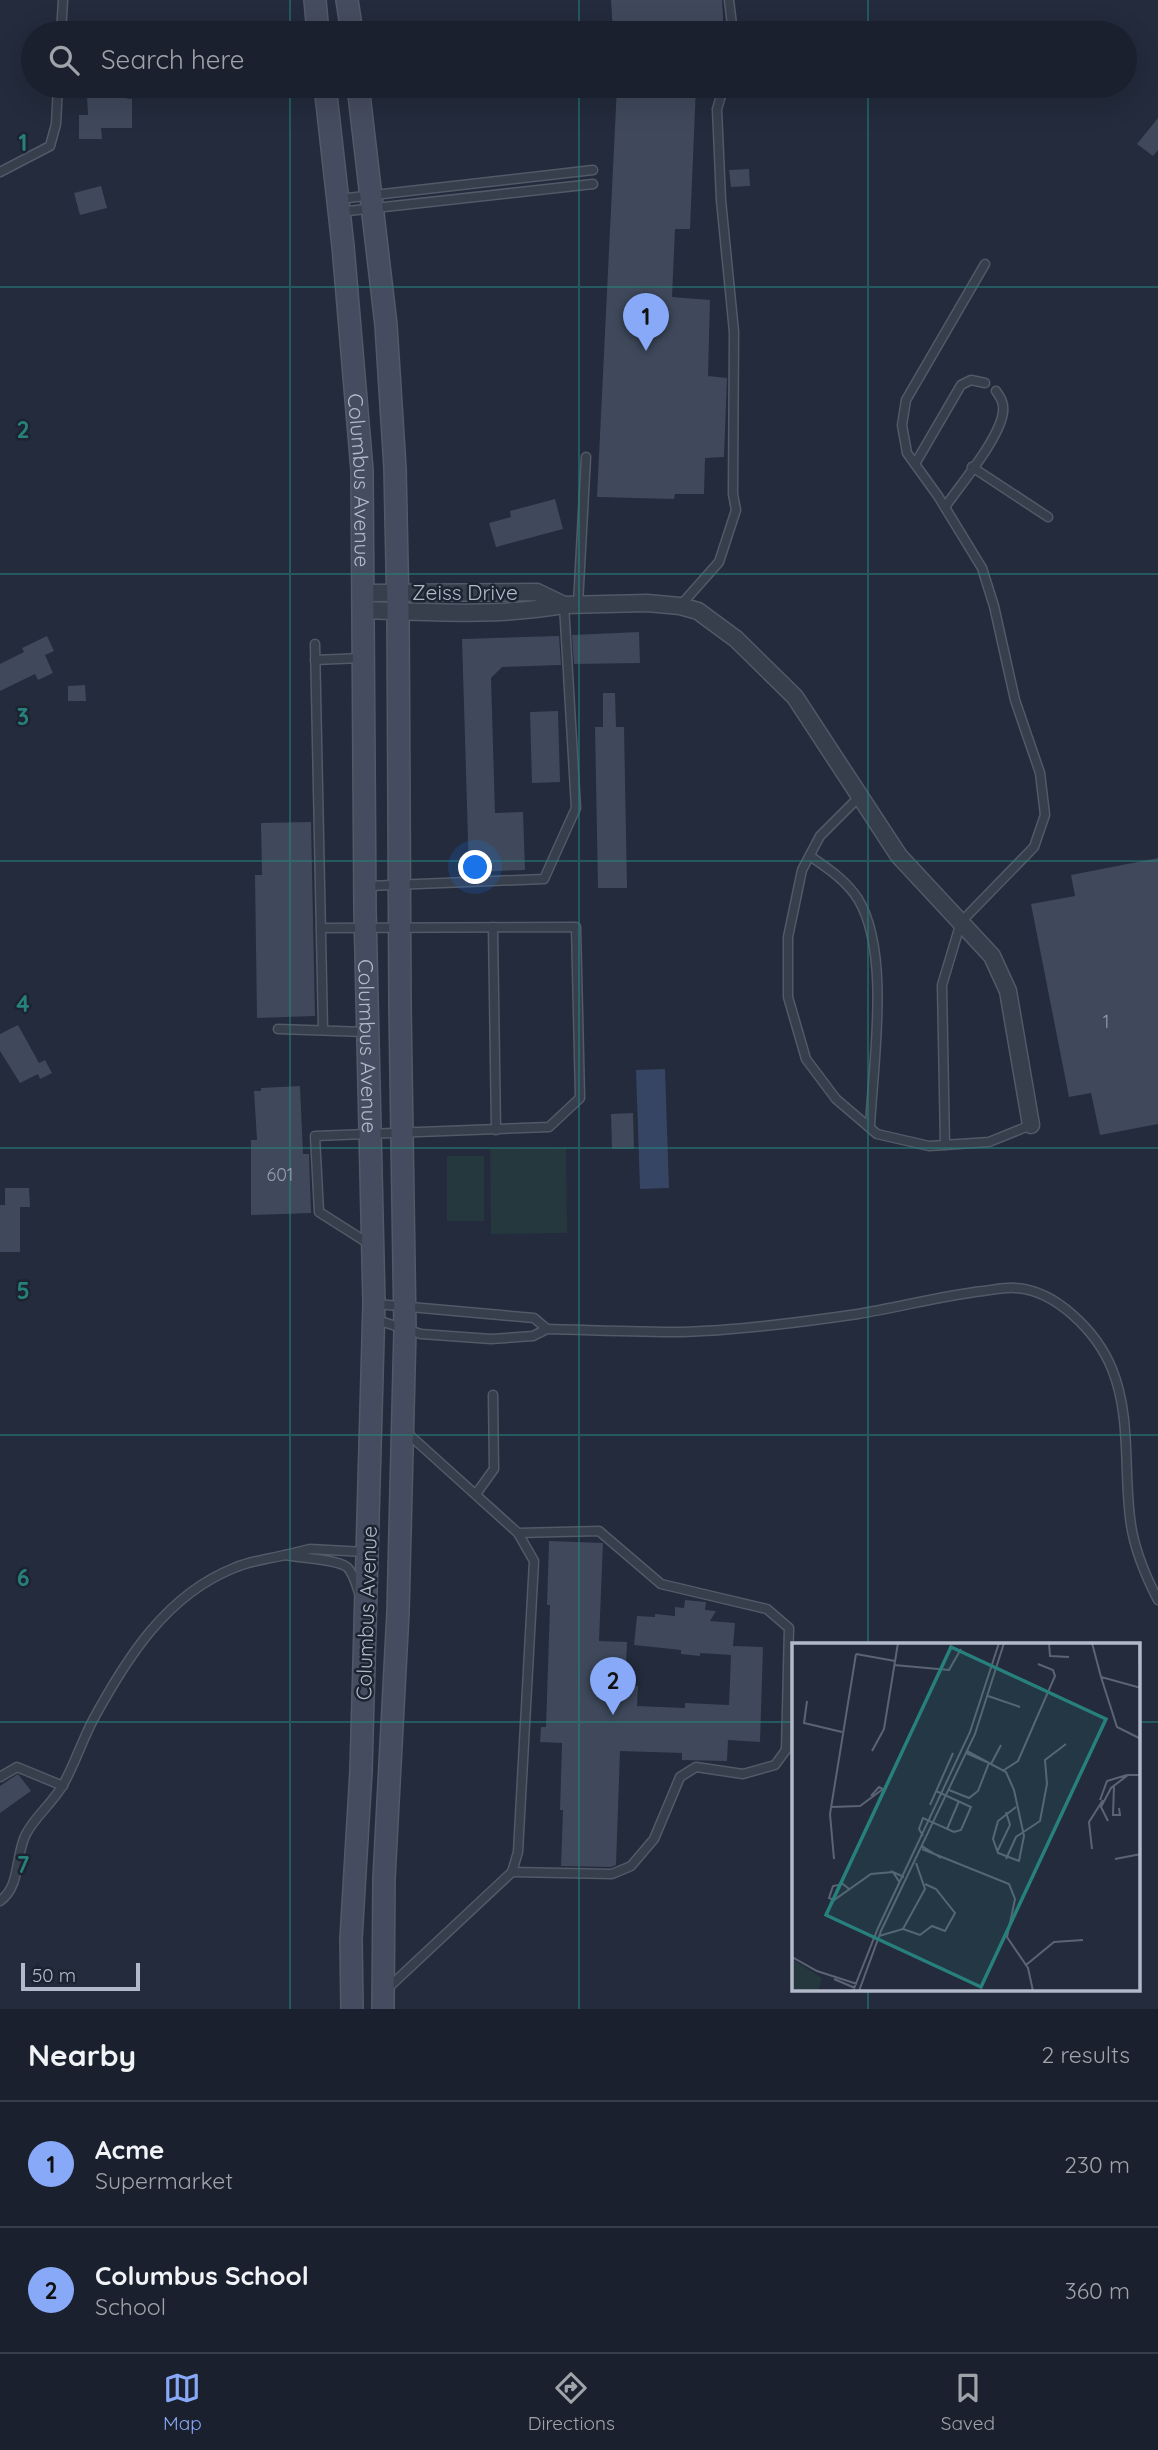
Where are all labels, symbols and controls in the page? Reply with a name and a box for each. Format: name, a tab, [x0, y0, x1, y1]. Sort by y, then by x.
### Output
search box	[21, 21, 1137, 98]
icon: search	[45, 41, 83, 79]
text: Search here	[101, 43, 245, 76]
text: 1	[19, 128, 27, 157]
pin: 1	[623, 293, 669, 351]
street label: Columbus Avenue	[343, 392, 376, 567]
text: 2	[16, 415, 30, 444]
street label: Zeiss Drive	[412, 579, 518, 605]
text: 3	[17, 702, 29, 731]
your location	[458, 850, 492, 884]
street label: Columbus Avenue	[353, 959, 383, 1134]
text: 4	[16, 989, 30, 1018]
house number: 1	[1103, 1010, 1109, 1033]
house number: 601	[266, 1163, 294, 1186]
text: 5	[16, 1276, 30, 1305]
street label: Columbus Avenue	[350, 1525, 382, 1701]
text: 6	[17, 1563, 29, 1592]
inset map	[792, 1643, 1140, 1992]
pin: 2	[590, 1657, 636, 1715]
text: 7	[17, 1850, 30, 1879]
scale bar	[21, 1960, 140, 1992]
text: 50 m	[32, 1963, 76, 1987]
text: Nearby	[28, 2036, 136, 2074]
text: 2 results	[1041, 2040, 1130, 2069]
text: Acme	[95, 2133, 164, 2166]
text: 1	[47, 2150, 55, 2179]
text: 230 m	[1064, 2150, 1130, 2179]
text: Supermarket	[95, 2166, 233, 2195]
text: Columbus School	[95, 2259, 309, 2292]
text: 2	[44, 2276, 58, 2305]
text: 360 m	[1065, 2276, 1130, 2305]
text: School	[95, 2292, 166, 2321]
tab: Map	[163, 2369, 202, 2435]
tab: Directions	[528, 2369, 615, 2435]
tab: Saved	[941, 2369, 995, 2435]

